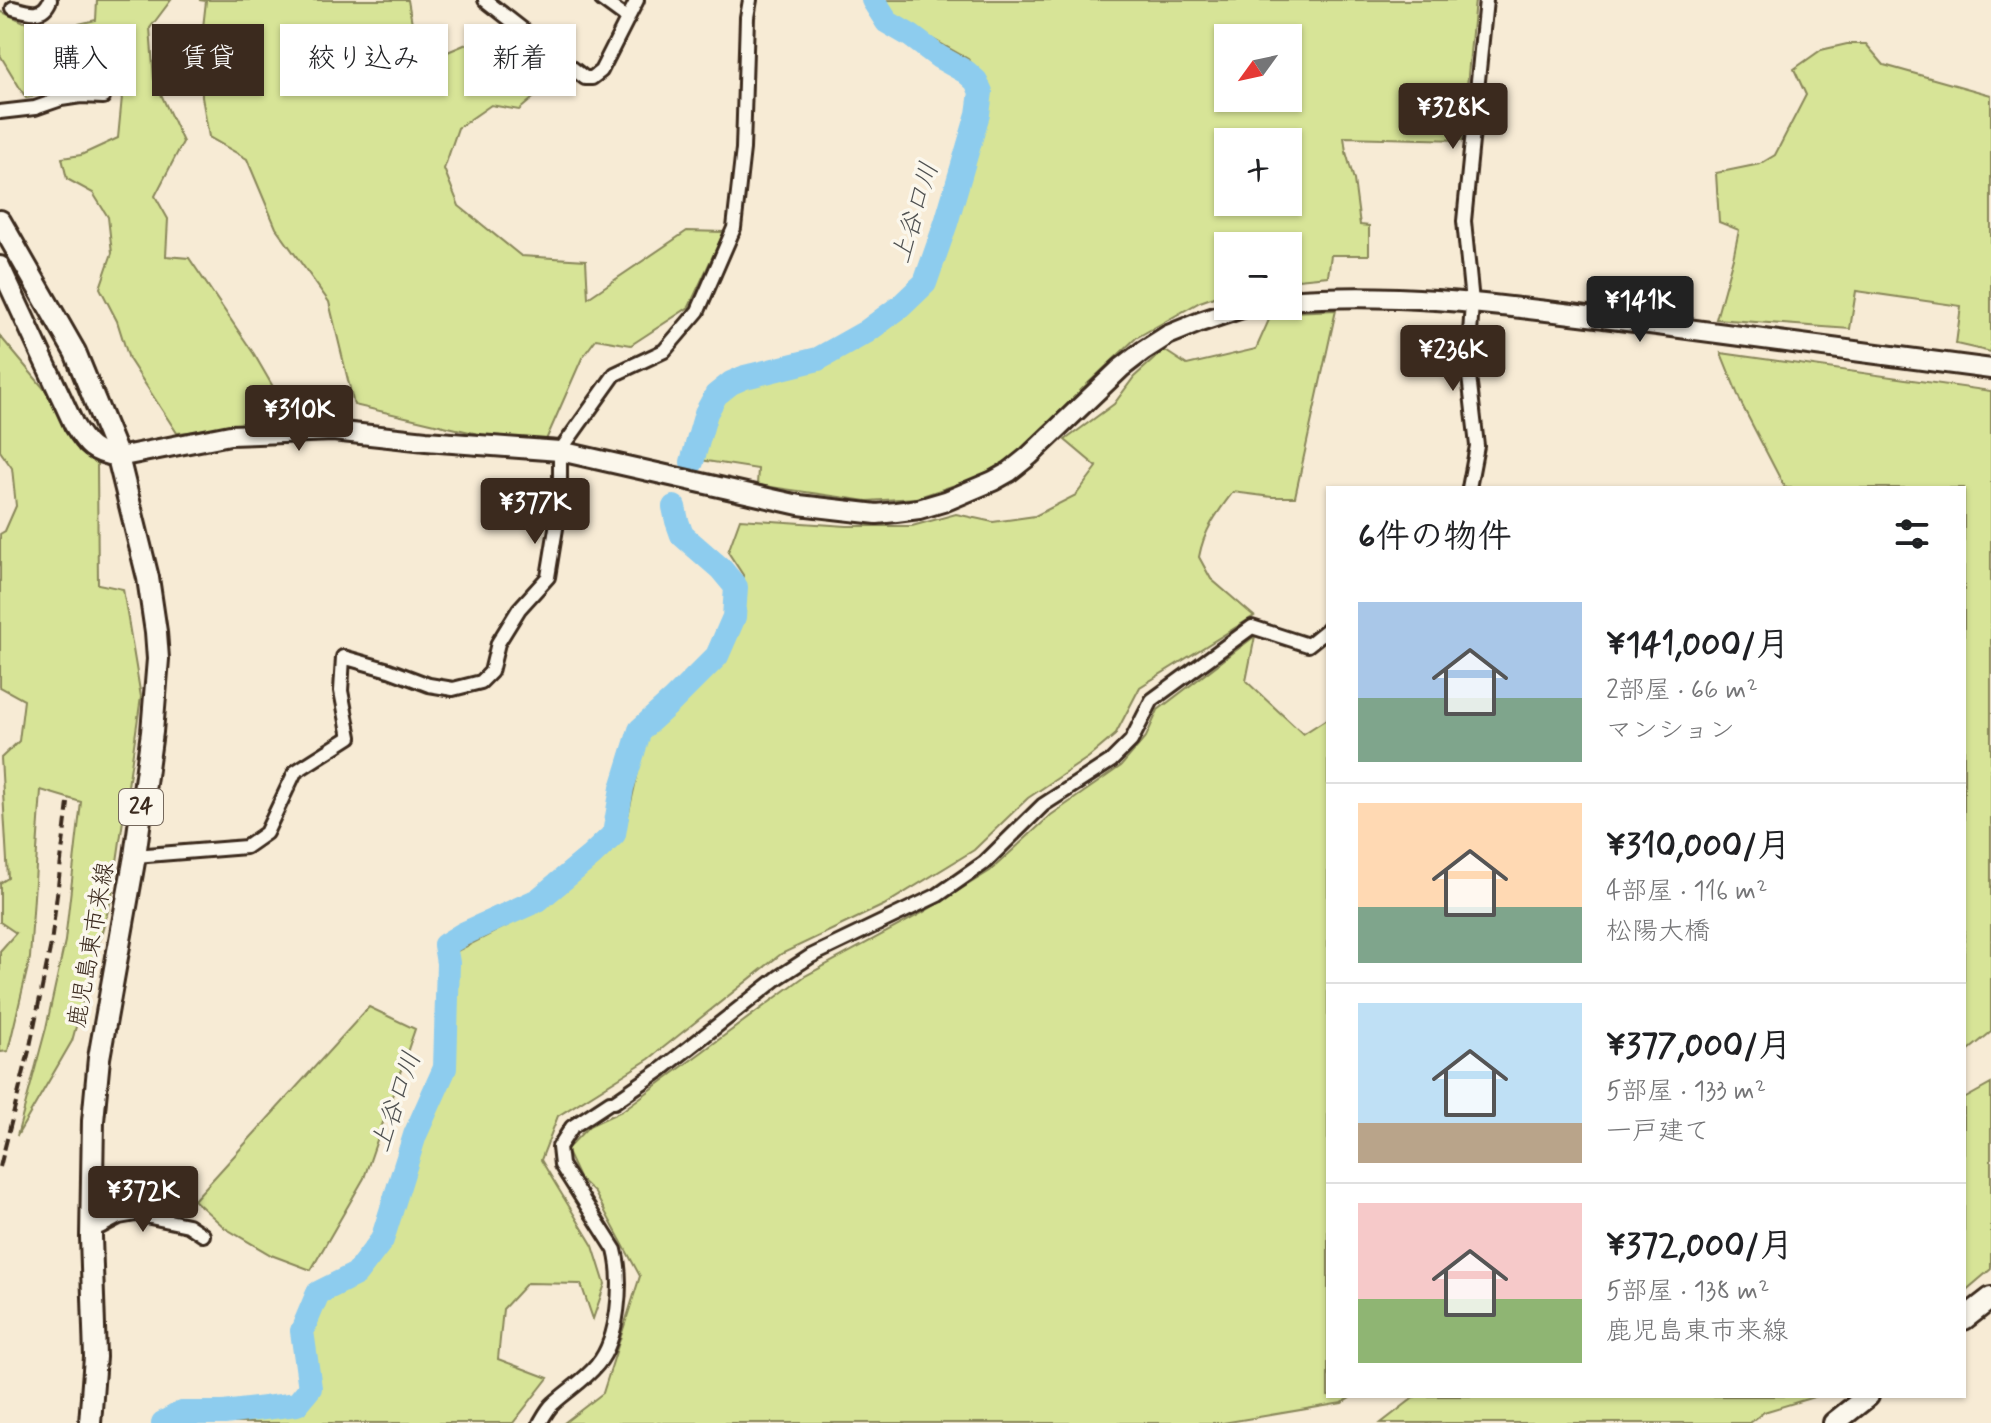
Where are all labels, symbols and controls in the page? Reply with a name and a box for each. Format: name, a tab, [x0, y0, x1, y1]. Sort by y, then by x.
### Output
chip: 購入	[24, 24, 136, 96]
chip: 賃貸	[152, 24, 264, 96]
chip: 絞り込み	[280, 24, 448, 96]
chip: 新着	[464, 24, 576, 96]
north arrow	[1214, 24, 1302, 112]
map controls	[1214, 24, 1302, 320]
pin: ¥328K	[1397, 83, 1509, 151]
text: ¥328K	[1417, 92, 1489, 126]
button: +	[1214, 128, 1302, 216]
water label: 上谷口川	[885, 158, 947, 268]
button: −	[1214, 232, 1302, 320]
pin: ¥141K	[1584, 276, 1696, 344]
text: ¥141K	[1605, 285, 1675, 319]
pin: ¥236K	[1397, 325, 1509, 393]
text: ¥236K	[1418, 334, 1488, 368]
pin: ¥310K	[243, 385, 355, 453]
text: ¥310K	[263, 394, 335, 428]
pin: ¥377K	[479, 478, 591, 546]
text: ¥377K	[499, 487, 571, 521]
icon: filters	[1890, 512, 1934, 556]
text: 6件の物件	[1358, 515, 1511, 560]
text: ¥141,000/月	[1606, 623, 1790, 668]
icon: home	[1422, 634, 1518, 730]
text: 2部屋 · 66 m²	[1606, 674, 1758, 708]
text: マンション	[1606, 714, 1735, 748]
road number: 24	[119, 789, 163, 825]
text: ¥310,000/月	[1606, 824, 1791, 869]
icon: home	[1422, 835, 1518, 931]
street label: 鹿児島東市来線	[62, 860, 122, 1030]
text: 4部屋 · 116 m²	[1606, 875, 1767, 909]
text: 松陽大橋	[1606, 915, 1710, 949]
text: ¥377,000/月	[1606, 1024, 1792, 1069]
icon: home	[1422, 1035, 1518, 1131]
water label: 上谷口川	[364, 1047, 430, 1157]
text: 5部屋 · 133 m²	[1606, 1075, 1766, 1109]
text: 一戸建て	[1606, 1115, 1710, 1149]
pin: ¥372K	[87, 1166, 199, 1234]
text: ¥372K	[106, 1175, 180, 1209]
text: ¥372,000/月	[1606, 1224, 1793, 1269]
icon: home	[1422, 1235, 1518, 1331]
text: 5部屋 · 138 m²	[1606, 1275, 1770, 1309]
text: 鹿児島東市来線	[1606, 1315, 1788, 1349]

